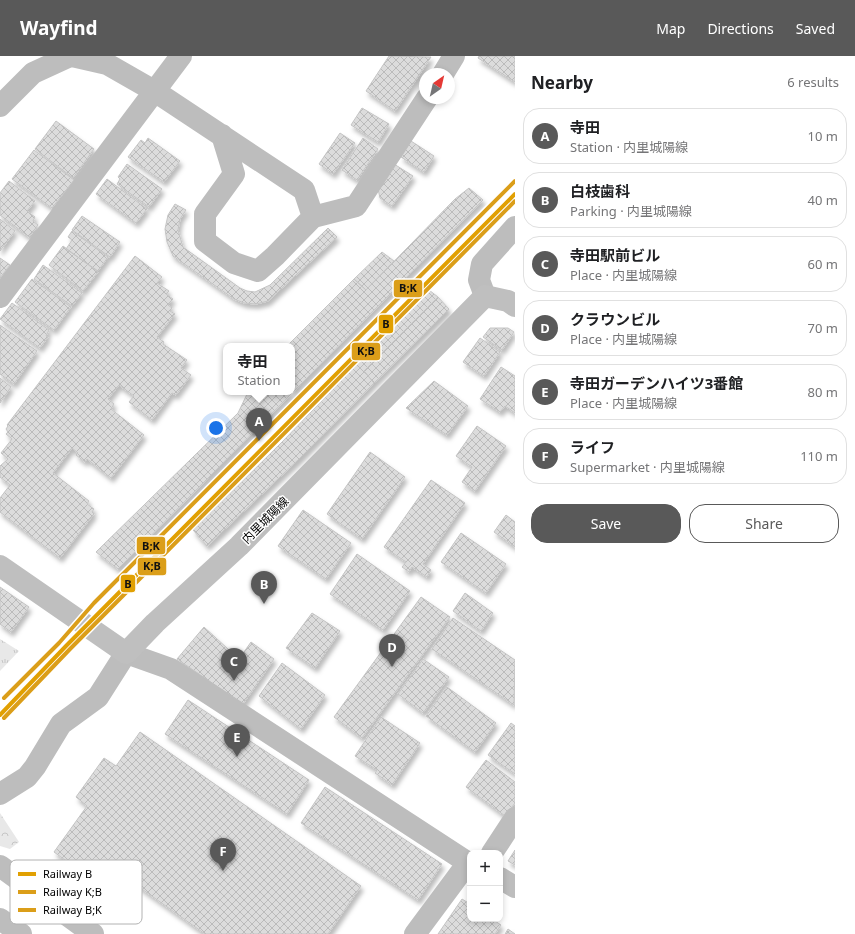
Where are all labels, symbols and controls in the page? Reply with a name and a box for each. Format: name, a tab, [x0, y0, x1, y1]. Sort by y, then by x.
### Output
text: Wayfind	[20, 15, 98, 41]
text: Map	[656, 19, 685, 38]
text: Directions	[707, 19, 774, 38]
text: Saved	[796, 19, 835, 38]
north arrow	[419, 68, 455, 104]
text: Nearby	[531, 71, 593, 94]
text: 6 results	[787, 73, 839, 91]
text: 寺田	[570, 117, 600, 137]
text: A	[541, 127, 550, 145]
text: 10 m	[808, 127, 838, 145]
text: Station · 内里城陽線	[570, 138, 688, 156]
text: 白枝歯科	[570, 181, 630, 201]
text: B	[541, 191, 549, 209]
text: 40 m	[808, 191, 838, 209]
text: Parking · 内里城陽線	[570, 202, 692, 220]
text: 寺田駅前ビル	[570, 245, 660, 265]
text: C	[541, 255, 549, 273]
text: 60 m	[808, 255, 838, 273]
text: Place · 内里城陽線	[570, 266, 677, 284]
line badge: B;K	[393, 279, 423, 298]
text: B;K	[399, 280, 418, 295]
text: クラウンビル	[570, 309, 660, 329]
line badge: B	[378, 314, 394, 334]
text: B	[382, 316, 390, 331]
text: D	[540, 319, 550, 337]
text: 70 m	[808, 319, 838, 337]
text: Place · 内里城陽線	[570, 330, 677, 348]
line badge: K;B	[351, 342, 381, 361]
popup	[223, 343, 295, 395]
text: K;B	[357, 343, 375, 358]
text: 寺田	[237, 351, 267, 371]
text: Station	[237, 371, 281, 389]
text: 寺田ガーデンハイツ3番館	[570, 373, 743, 393]
text: E	[541, 383, 549, 401]
text: 80 m	[808, 383, 838, 401]
text: Place · 内里城陽線	[570, 394, 677, 412]
pin: A	[246, 408, 272, 441]
your location	[206, 418, 226, 438]
text: ライフ	[570, 437, 615, 457]
text: F	[541, 447, 549, 465]
text: 110 m	[800, 447, 838, 465]
text: Supermarket · 内里城陽線	[570, 458, 725, 476]
street label: 内里城陽線	[238, 493, 292, 547]
button: Save	[531, 504, 681, 543]
button: Share	[689, 504, 839, 543]
line badge: B;K	[136, 536, 166, 555]
text: B;K	[142, 538, 161, 553]
line badge: K;B	[137, 557, 167, 576]
text: K;B	[143, 558, 161, 573]
pin: B	[251, 571, 277, 604]
line badge: B	[120, 574, 136, 593]
text: B	[124, 576, 132, 591]
pin: D	[379, 634, 405, 667]
pin: C	[221, 648, 247, 681]
pin: E	[224, 724, 250, 757]
pin: F	[210, 838, 236, 871]
map controls	[467, 850, 503, 922]
button: +	[467, 850, 503, 886]
legend	[10, 860, 142, 924]
text: Railway B	[43, 866, 92, 881]
text: Railway K;B	[43, 884, 102, 899]
button: −	[467, 886, 503, 922]
text: Railway B;K	[43, 902, 102, 917]

